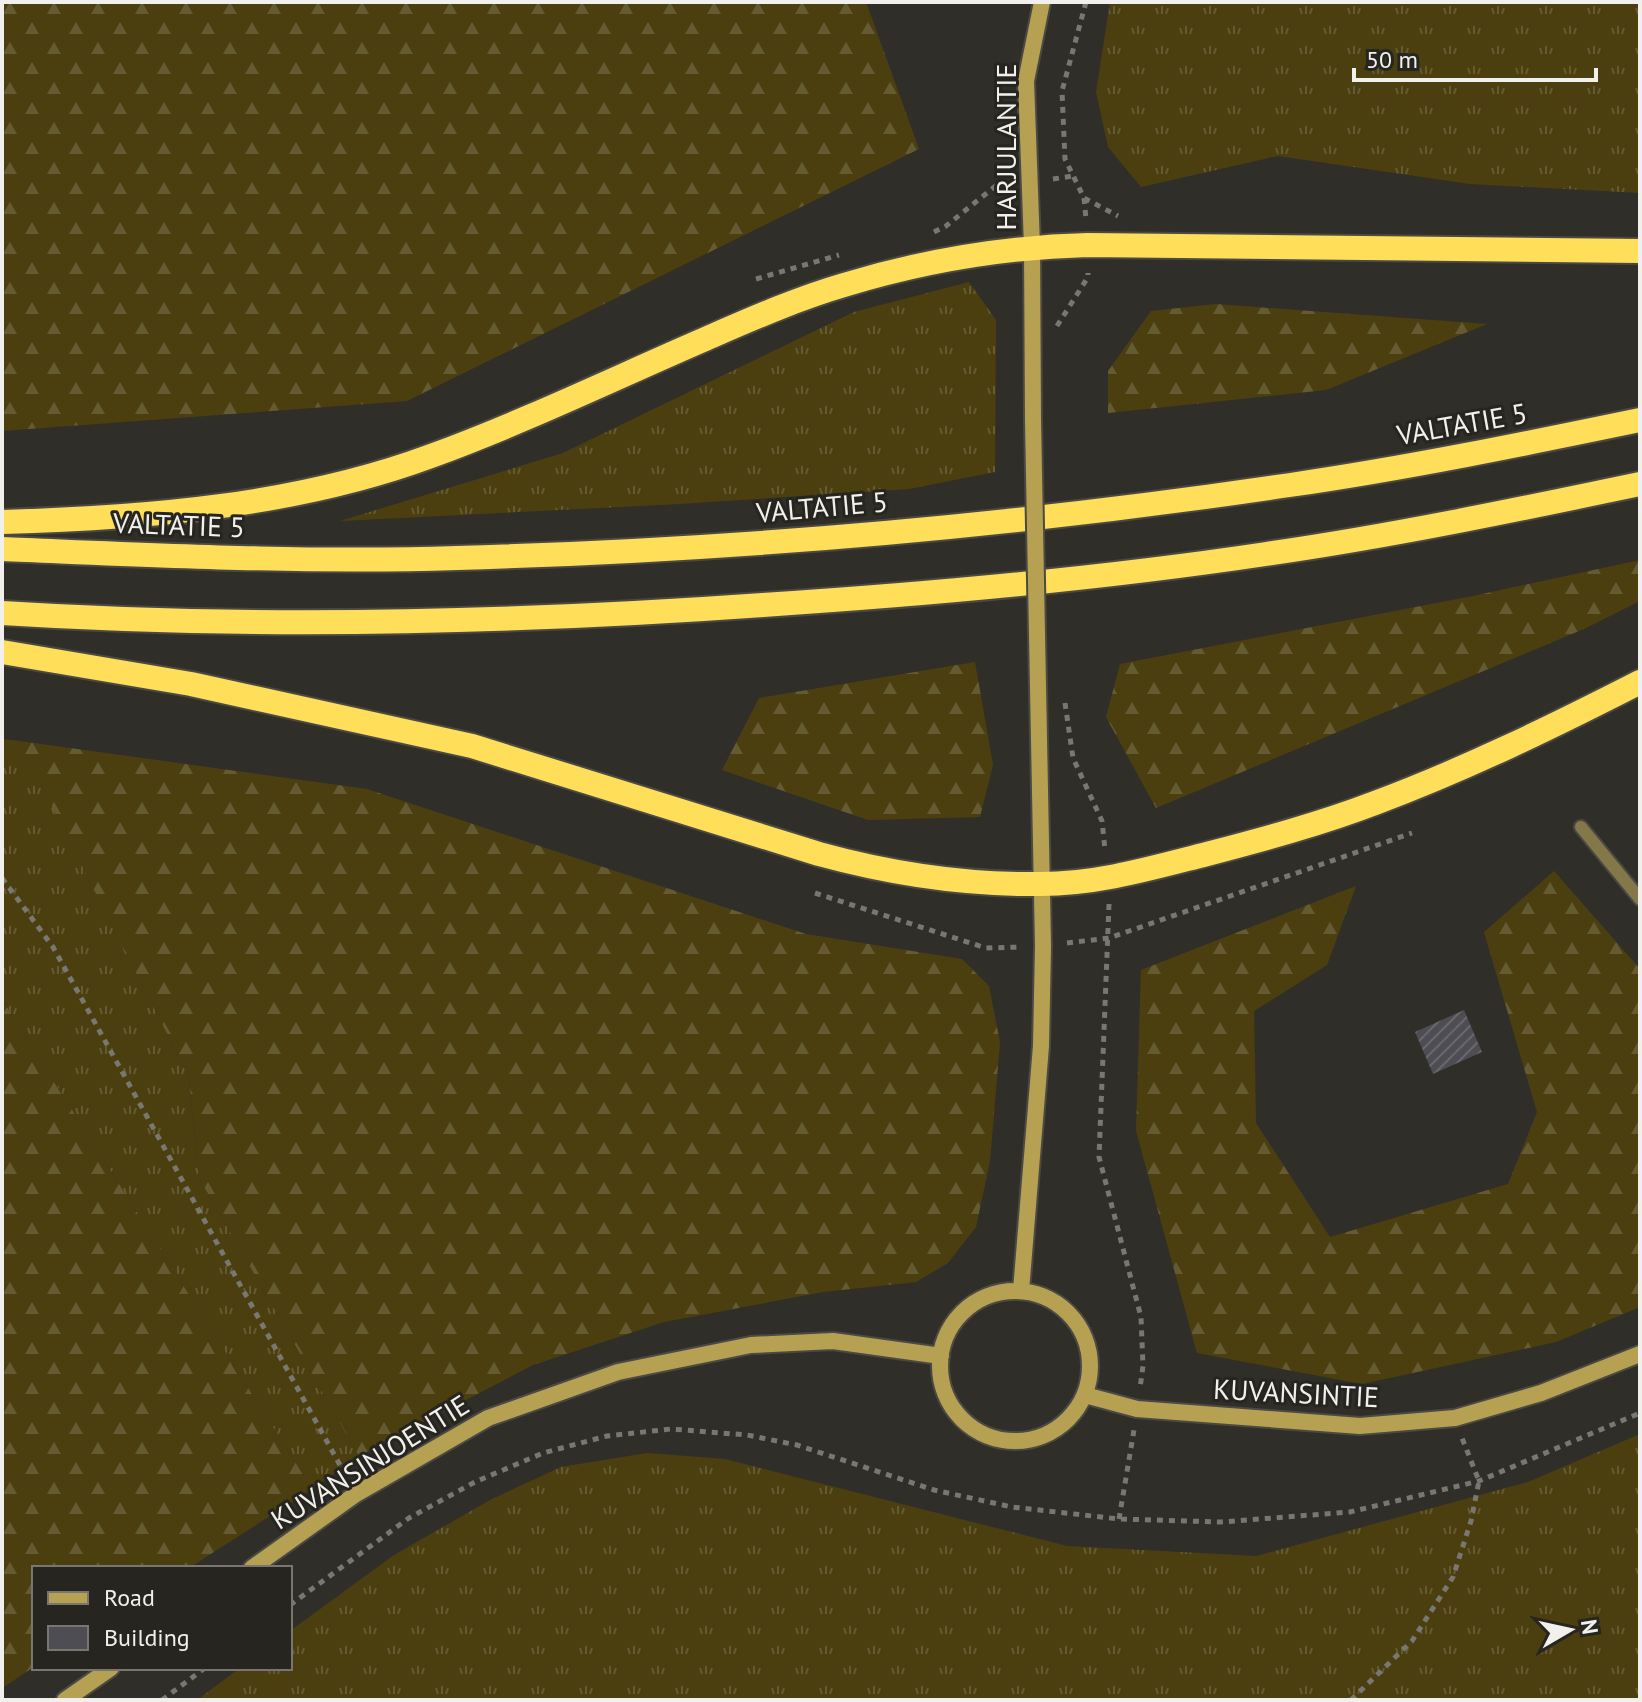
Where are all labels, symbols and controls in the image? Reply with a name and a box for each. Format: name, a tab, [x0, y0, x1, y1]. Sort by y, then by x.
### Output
scale bar	[1354, 32, 1596, 82]
text: 50 m	[1366, 44, 1418, 75]
street label: HARJULANTIE	[987, 64, 1024, 230]
street label: VALTATIE 5	[1393, 394, 1530, 453]
street label: VALTATIE 5	[754, 482, 889, 531]
street label: VALTATIE 5	[112, 504, 245, 545]
street label: KUVANSINTIE	[1212, 1370, 1380, 1415]
street label: KUVANSINJOENTIE	[264, 1386, 476, 1537]
legend	[32, 1566, 292, 1670]
text: Road	[104, 1582, 155, 1613]
north arrow	[1530, 1590, 1610, 1670]
text: N	[1575, 1618, 1605, 1636]
text: Building	[104, 1622, 190, 1653]

